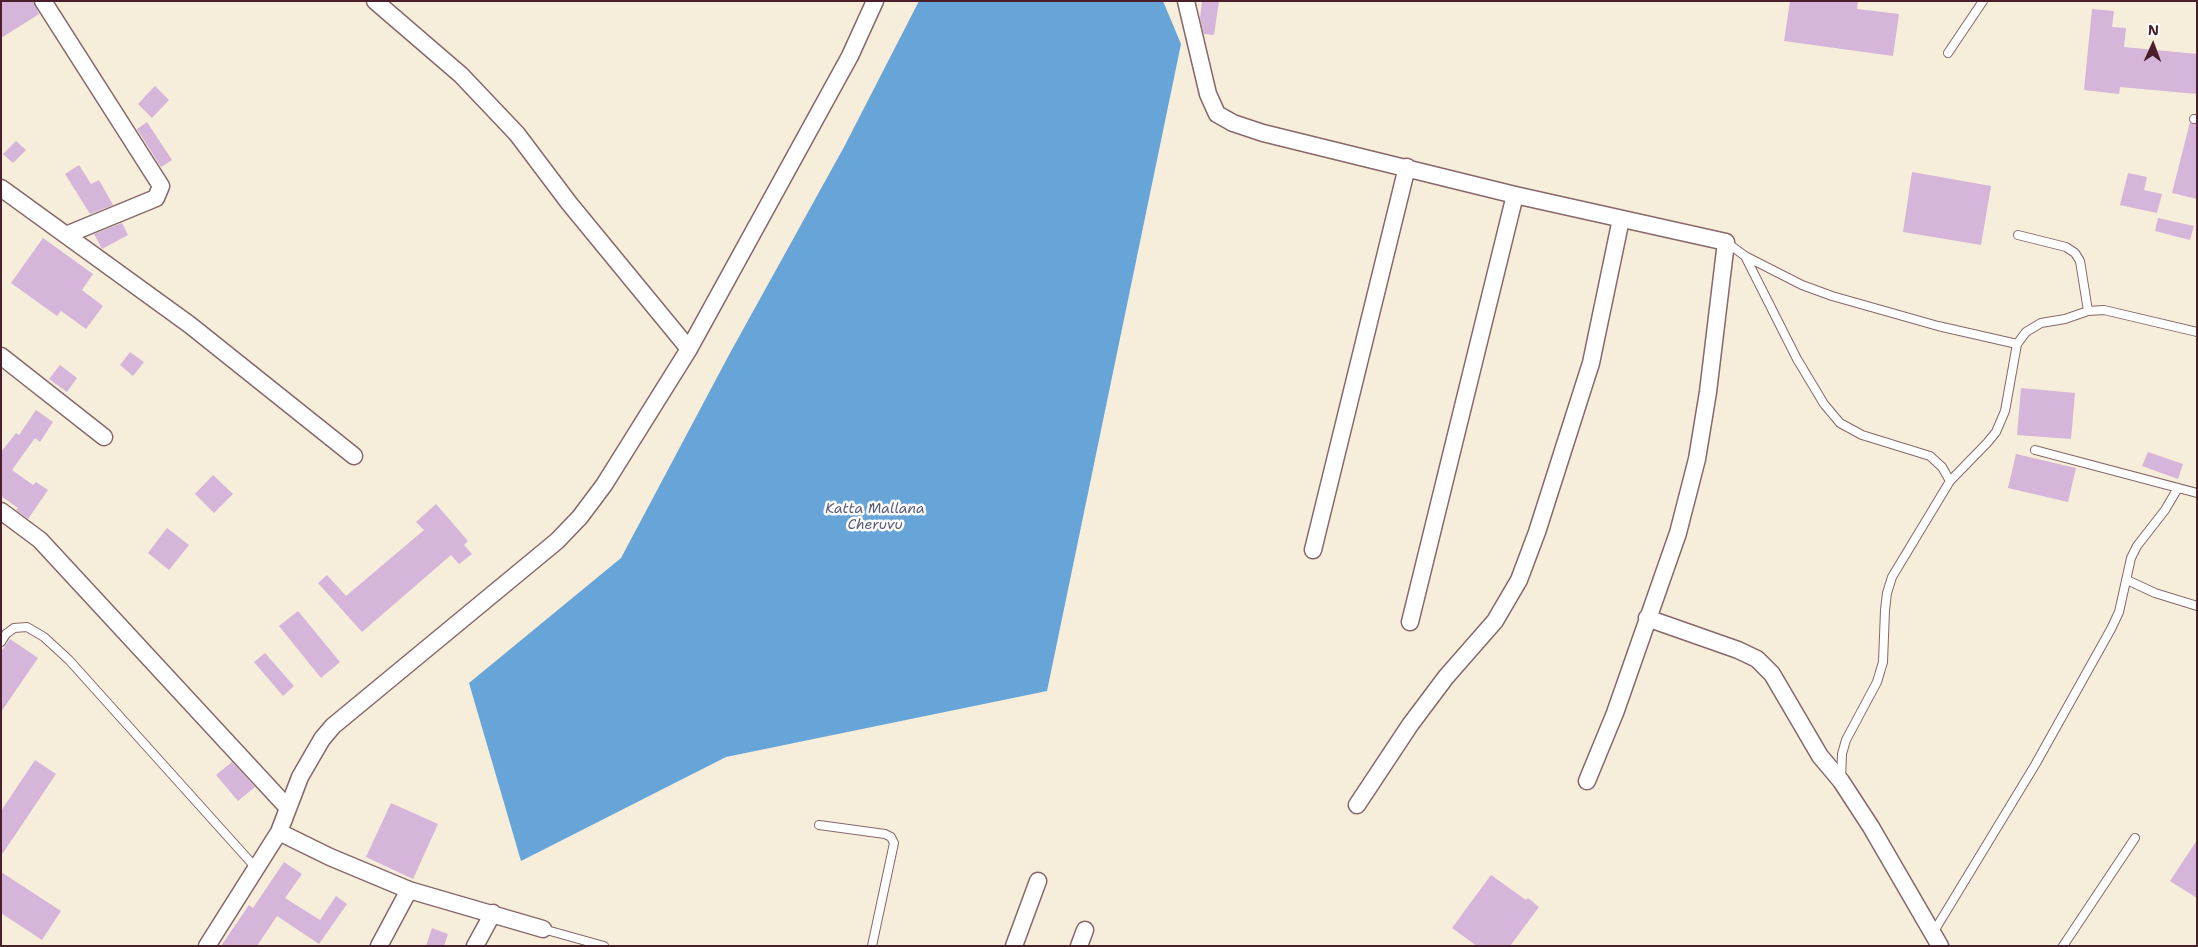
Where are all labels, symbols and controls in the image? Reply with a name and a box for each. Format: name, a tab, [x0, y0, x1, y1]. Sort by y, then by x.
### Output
north arrow	[2128, 20, 2178, 70]
text: N	[2148, 21, 2159, 39]
water label: Katta Mallana Cheruvu	[825, 501, 925, 534]

